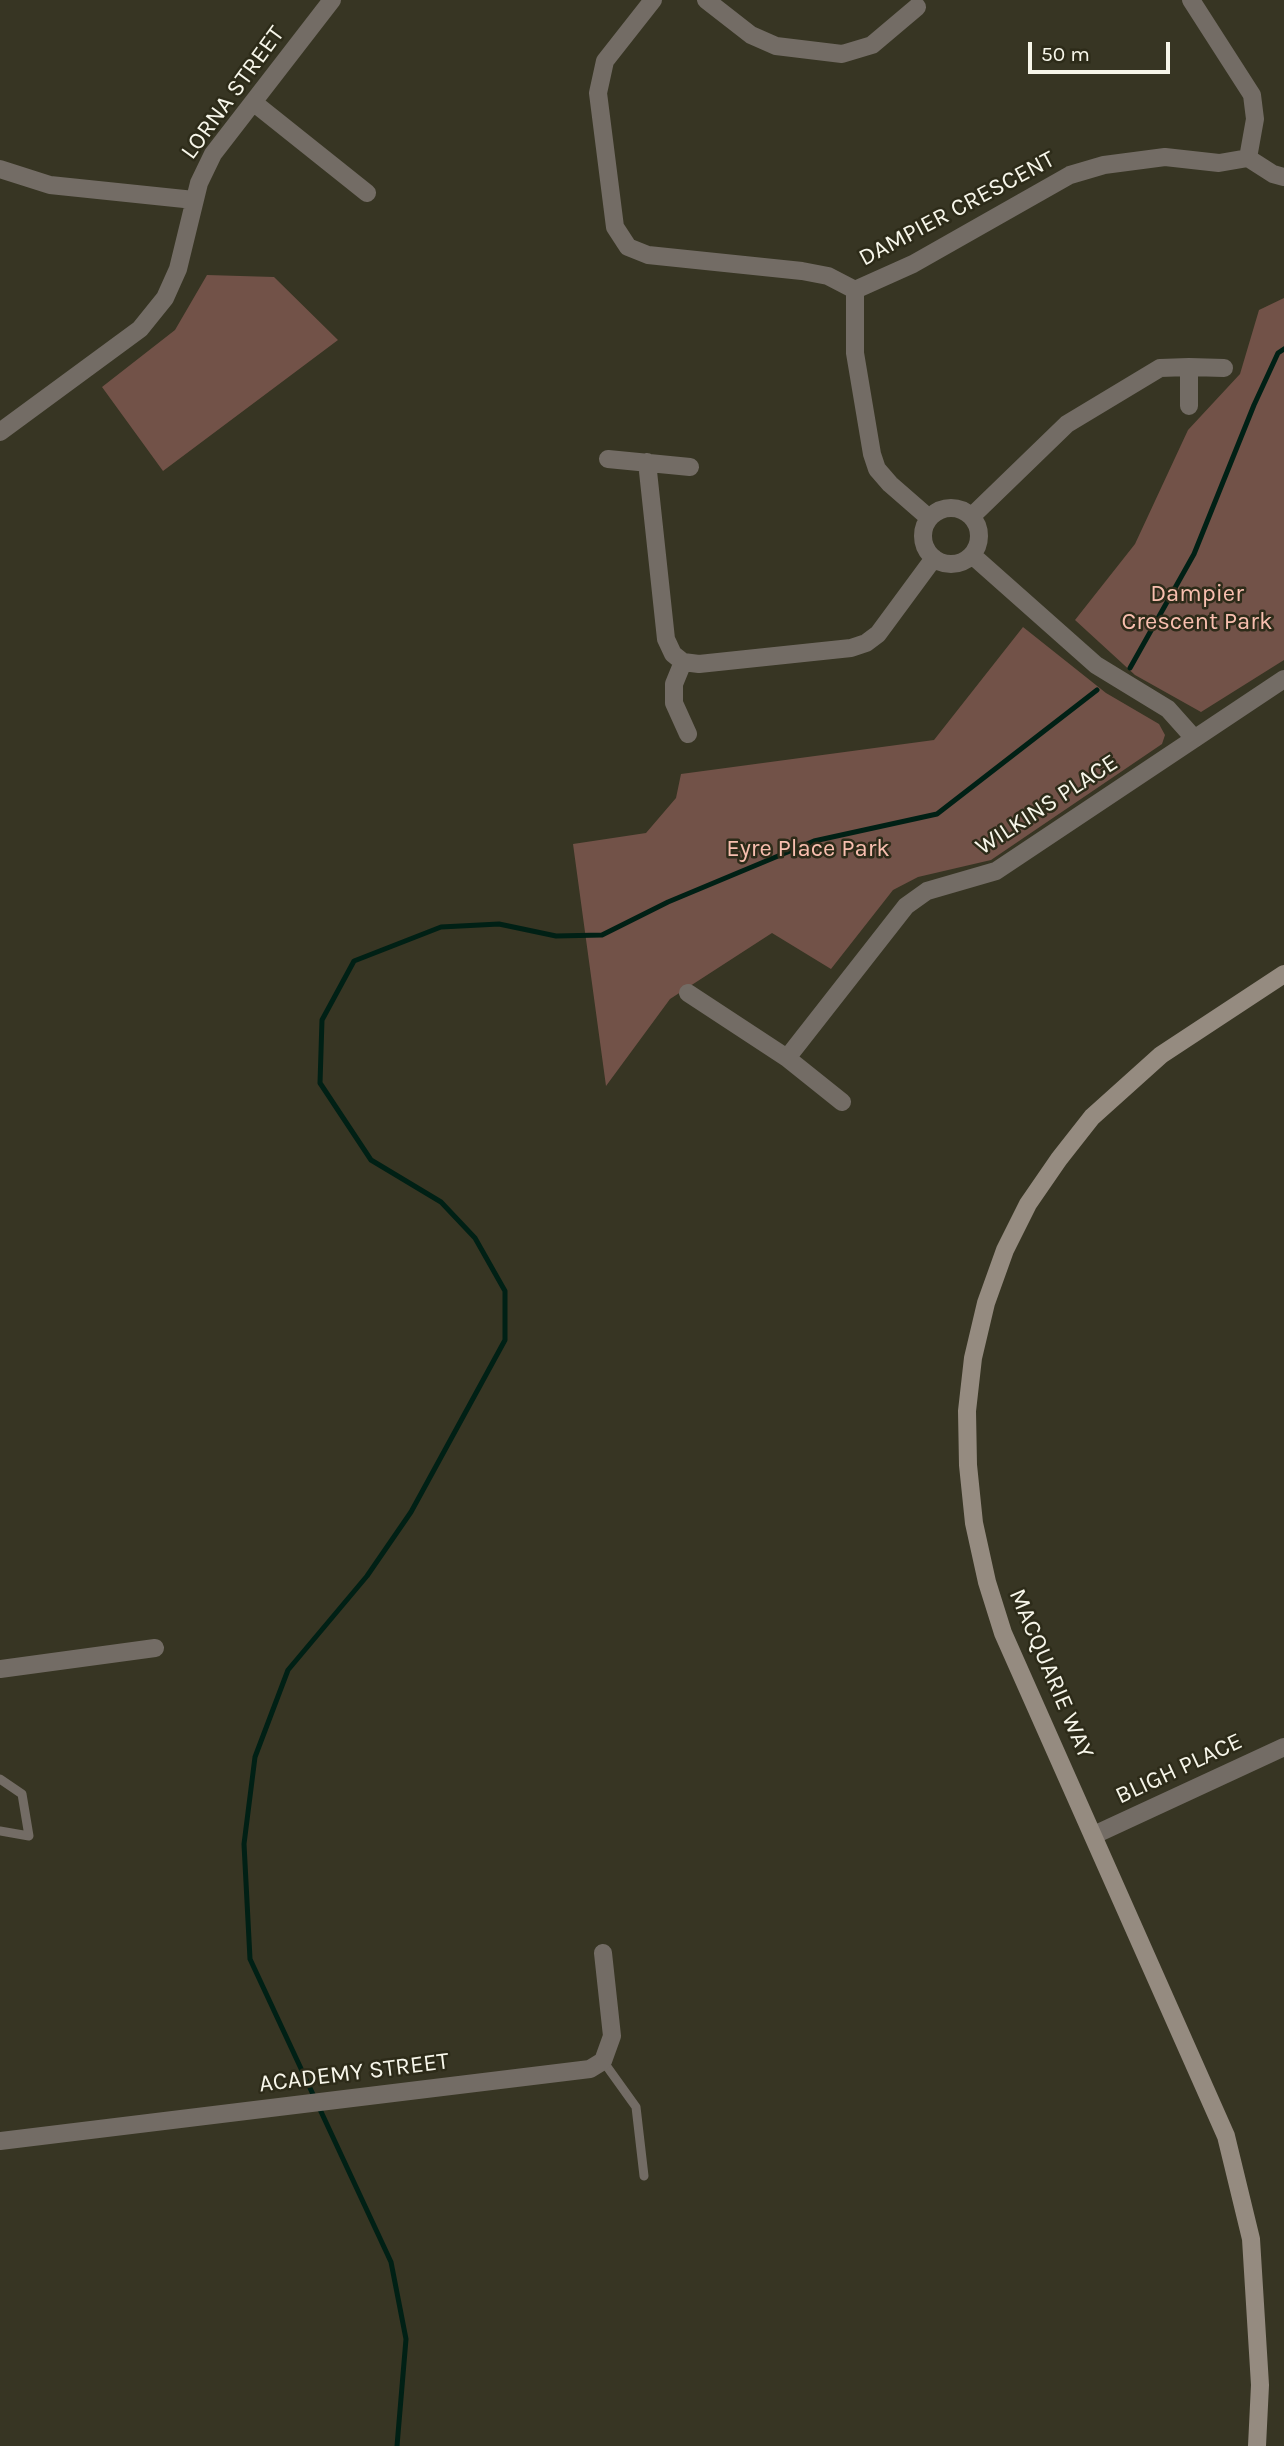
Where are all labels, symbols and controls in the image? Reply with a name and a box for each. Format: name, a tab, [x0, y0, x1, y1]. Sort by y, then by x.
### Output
street label: LORNA STREET	[175, 21, 291, 165]
scale bar	[1032, 28, 1174, 72]
text: 50 m	[1041, 42, 1090, 66]
street label: DAMPIER CRESCENT	[854, 145, 1060, 273]
park label: Dampier Crescent Park	[1122, 580, 1272, 636]
street label: WILKINS PLACE	[970, 748, 1124, 862]
park label: Eyre Place Park	[726, 835, 890, 863]
street label: MACQUARIE WAY	[1002, 1585, 1100, 1763]
street label: BLIGH PLACE	[1111, 1727, 1247, 1811]
street label: ACADEMY STREET	[257, 2047, 451, 2099]

